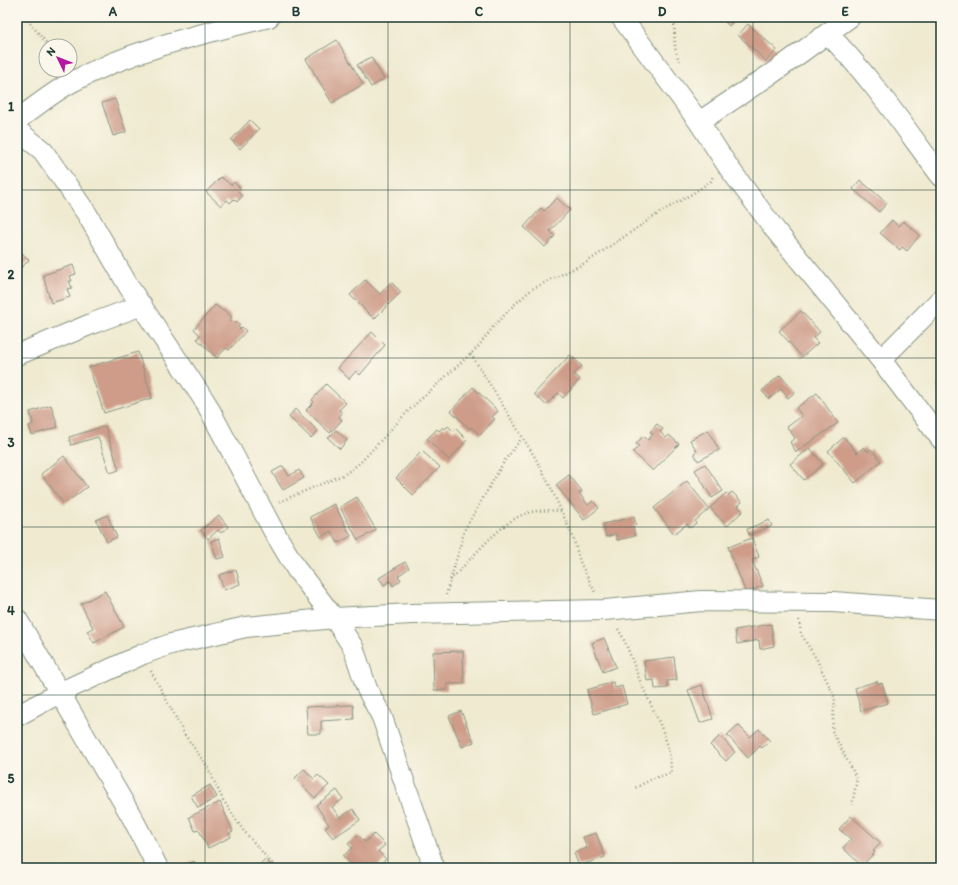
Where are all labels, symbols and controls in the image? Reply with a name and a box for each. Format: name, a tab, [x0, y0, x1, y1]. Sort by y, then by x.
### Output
text: A	[108, 4, 118, 19]
text: B	[292, 4, 301, 19]
text: C	[475, 4, 484, 19]
text: D	[658, 4, 667, 19]
text: E	[841, 4, 849, 19]
north arrow	[38, 38, 78, 78]
text: N	[44, 44, 58, 59]
text: 1	[8, 99, 14, 114]
text: 2	[8, 267, 15, 282]
text: 3	[7, 435, 15, 450]
text: 4	[7, 603, 15, 618]
text: 5	[8, 771, 15, 786]

